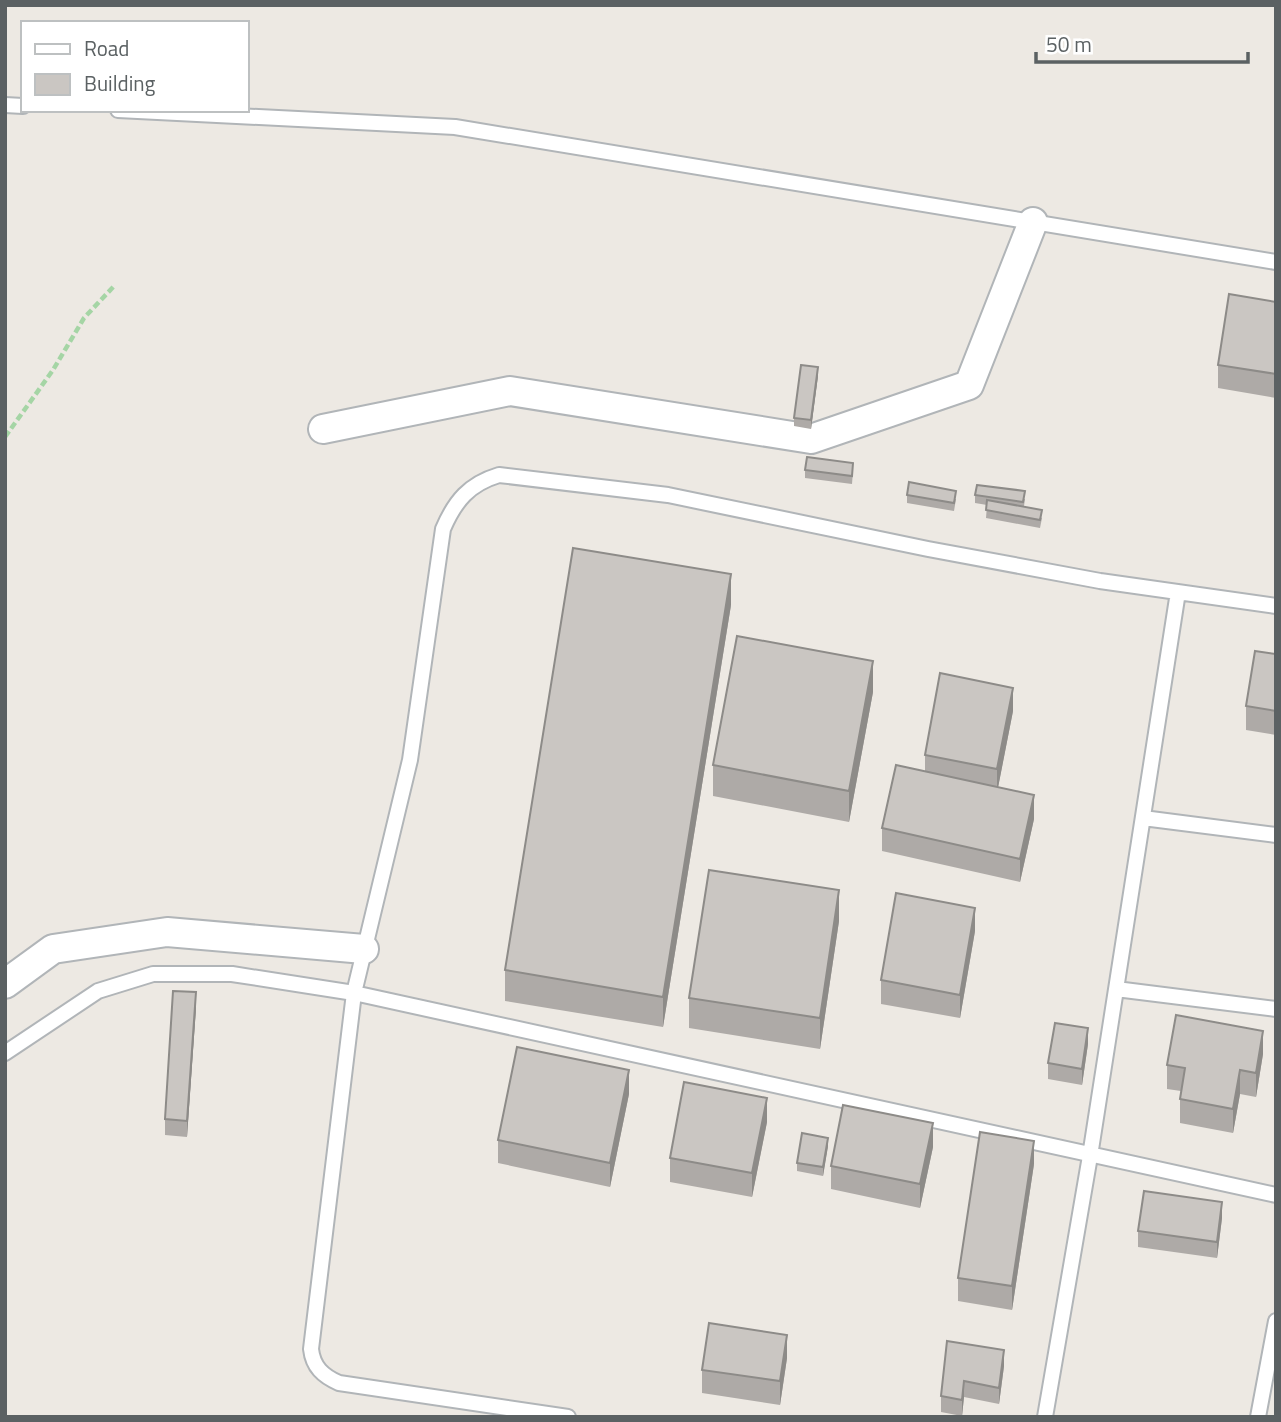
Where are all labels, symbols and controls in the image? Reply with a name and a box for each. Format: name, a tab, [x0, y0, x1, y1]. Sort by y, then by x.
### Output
legend	[21, 21, 248, 112]
scale bar	[1036, 21, 1248, 65]
text: 50 m	[1046, 28, 1092, 60]
text: Road	[84, 32, 129, 64]
text: Building	[84, 67, 156, 99]

